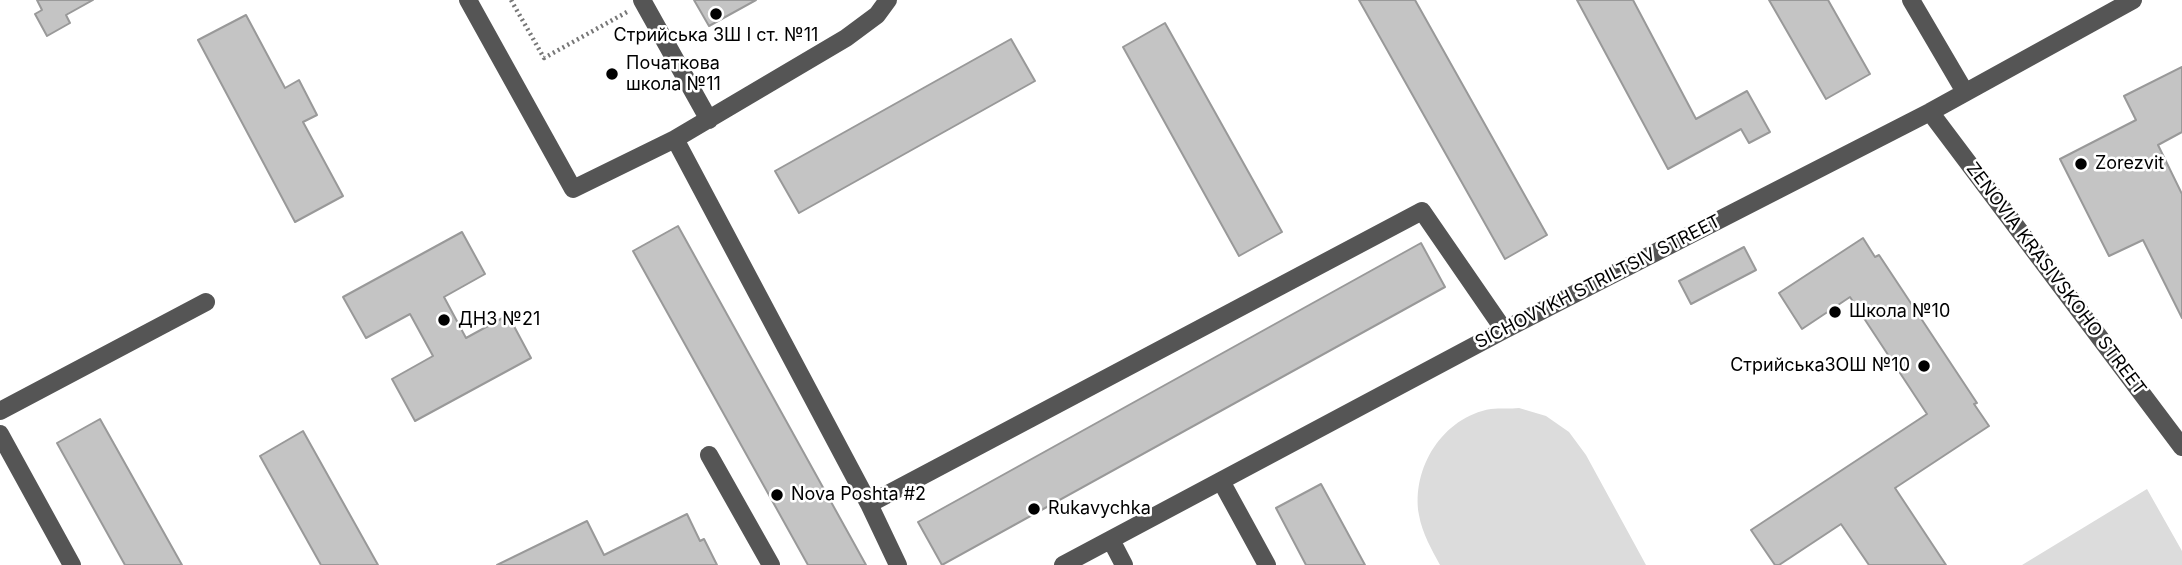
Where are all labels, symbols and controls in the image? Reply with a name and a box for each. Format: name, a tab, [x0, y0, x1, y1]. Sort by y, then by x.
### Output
marker: Стрийська ЗШ I ст. №11	[708, 6, 724, 22]
place label: Стрийська ЗШ I ст. №11	[614, 25, 818, 47]
place label: Початкова школа №11	[626, 53, 721, 96]
marker: Початкова школа №11	[604, 66, 620, 82]
place label: Zorezvit	[2095, 153, 2164, 175]
marker: Zorezvit	[2073, 156, 2089, 172]
street label: ZENOVIA KRASIVSKOHO STREET	[1961, 158, 2151, 400]
street label: SICHOVYKH STRILTSIV STREET	[1472, 210, 1724, 354]
place label: Школа №10	[1849, 301, 1950, 323]
marker: Школа №10	[1827, 304, 1843, 320]
place label: ДНЗ №21	[458, 309, 540, 331]
marker: ДНЗ №21	[436, 312, 452, 328]
place label: СтрийськаЗОШ №10	[1730, 355, 1910, 377]
marker: СтрийськаЗОШ №10	[1916, 358, 1932, 374]
place label: Nova Poshta #2	[791, 484, 926, 506]
marker: Nova Poshta #2	[769, 487, 785, 503]
place label: Rukavychka	[1048, 498, 1151, 520]
marker: Rukavychka	[1026, 501, 1042, 517]

